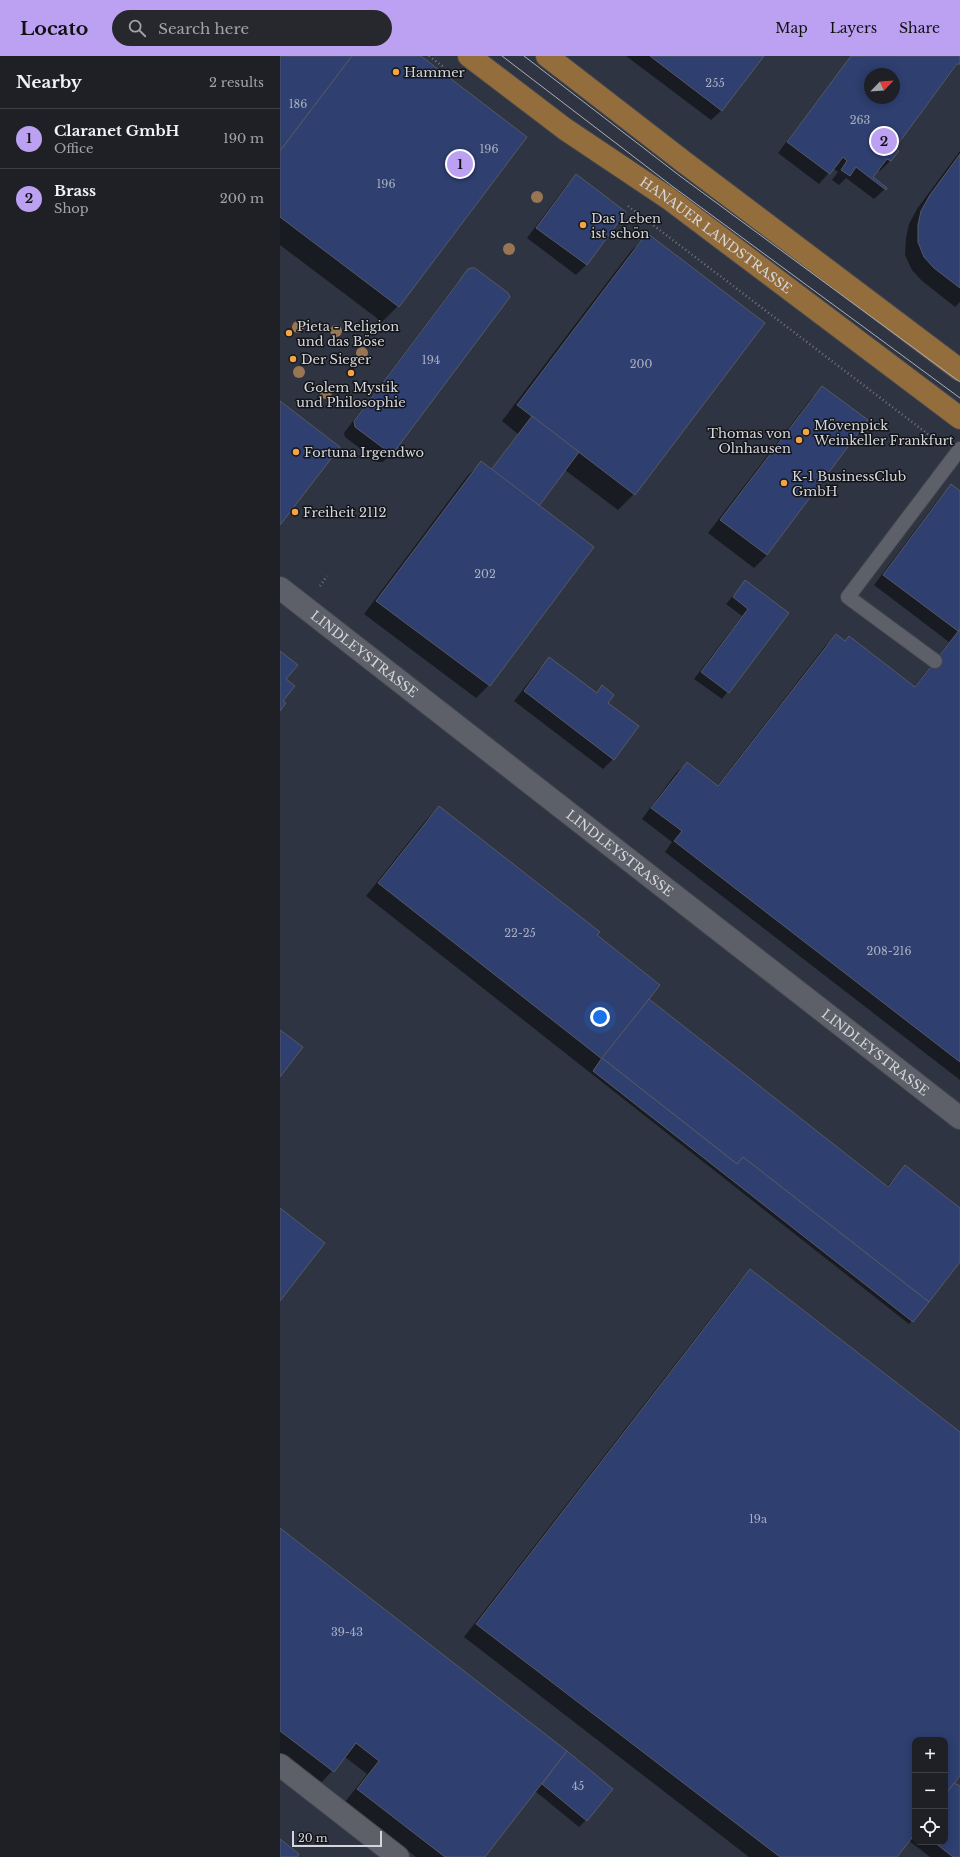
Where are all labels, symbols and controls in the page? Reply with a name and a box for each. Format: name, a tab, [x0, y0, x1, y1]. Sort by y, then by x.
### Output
search box	[112, 10, 392, 46]
text: Locato	[20, 17, 88, 40]
icon: search	[126, 17, 148, 39]
text: Search here	[158, 19, 249, 38]
text: Map	[775, 19, 808, 37]
text: Layers	[830, 19, 877, 37]
text: Share	[899, 19, 940, 37]
place label: Hammer	[404, 64, 466, 81]
marker: Hammer	[391, 67, 401, 77]
north arrow	[864, 68, 900, 104]
text: Nearby	[16, 72, 82, 93]
text: 2 results	[209, 74, 264, 91]
house number: 255	[705, 76, 725, 90]
house number: 186	[289, 97, 307, 111]
house number: 263	[850, 113, 871, 127]
text: Claranet GmbH	[54, 121, 179, 140]
pin: 2	[871, 126, 897, 156]
text: 1	[26, 130, 32, 147]
text: 190 m	[223, 130, 264, 147]
text: Office	[54, 140, 93, 157]
house number: 196	[479, 142, 499, 156]
pin: 1	[447, 149, 473, 179]
street label: HANAUER LANDSTRASSE	[636, 173, 795, 297]
house number: 196	[376, 177, 396, 191]
text: Brass	[54, 181, 96, 200]
text: 2	[25, 190, 33, 207]
text: 200 m	[220, 190, 264, 207]
text: Shop	[54, 200, 89, 217]
place label: Das Leben ist schön	[591, 210, 661, 242]
marker: Das Leben ist schön	[578, 220, 588, 230]
place label: Pieta - Religion und das Böse	[297, 318, 399, 350]
marker: Pieta - Religion und das Böse	[284, 328, 294, 338]
place label: Der Sieger	[301, 351, 372, 368]
house number: 194	[422, 353, 440, 367]
marker: Der Sieger	[288, 354, 298, 364]
house number: 200	[630, 357, 652, 371]
marker: Golem Mystik und Philosophie	[346, 368, 356, 378]
place label: Golem Mystik und Philosophie	[296, 379, 406, 411]
place label: Mövenpick Weinkeller Frankfurt	[813, 417, 954, 449]
place label: Thomas von Olnhausen	[708, 425, 791, 457]
marker: Mövenpick Weinkeller Frankfurt	[801, 427, 811, 437]
marker: Thomas von Olnhausen	[794, 435, 804, 445]
place label: Fortuna Irgendwo	[304, 444, 424, 461]
marker: Fortuna Irgendwo	[291, 447, 301, 457]
place label: K-1 BusinessClub GmbH	[792, 468, 906, 500]
marker: K-1 BusinessClub GmbH	[779, 478, 789, 488]
place label: Freiheit 2112	[303, 504, 387, 521]
marker: Freiheit 2112	[290, 507, 300, 517]
house number: 202	[474, 567, 496, 581]
street label: LINDLEYSTRASSE	[307, 607, 421, 701]
street label: LINDLEYSTRASSE	[563, 806, 677, 900]
house number: 22-25	[504, 926, 536, 940]
house number: 208-216	[866, 944, 912, 958]
street label: LINDLEYSTRASSE	[818, 1005, 932, 1100]
your location	[590, 1007, 610, 1027]
house number: 19a	[749, 1512, 768, 1526]
house number: 39-43	[331, 1625, 363, 1639]
map controls	[912, 1737, 948, 1845]
button: +	[912, 1737, 948, 1773]
button: −	[912, 1773, 948, 1809]
house number: 45	[572, 1779, 584, 1793]
button: locate	[912, 1809, 948, 1845]
scale bar	[292, 1829, 382, 1848]
text: 20 m	[298, 1831, 328, 1845]

